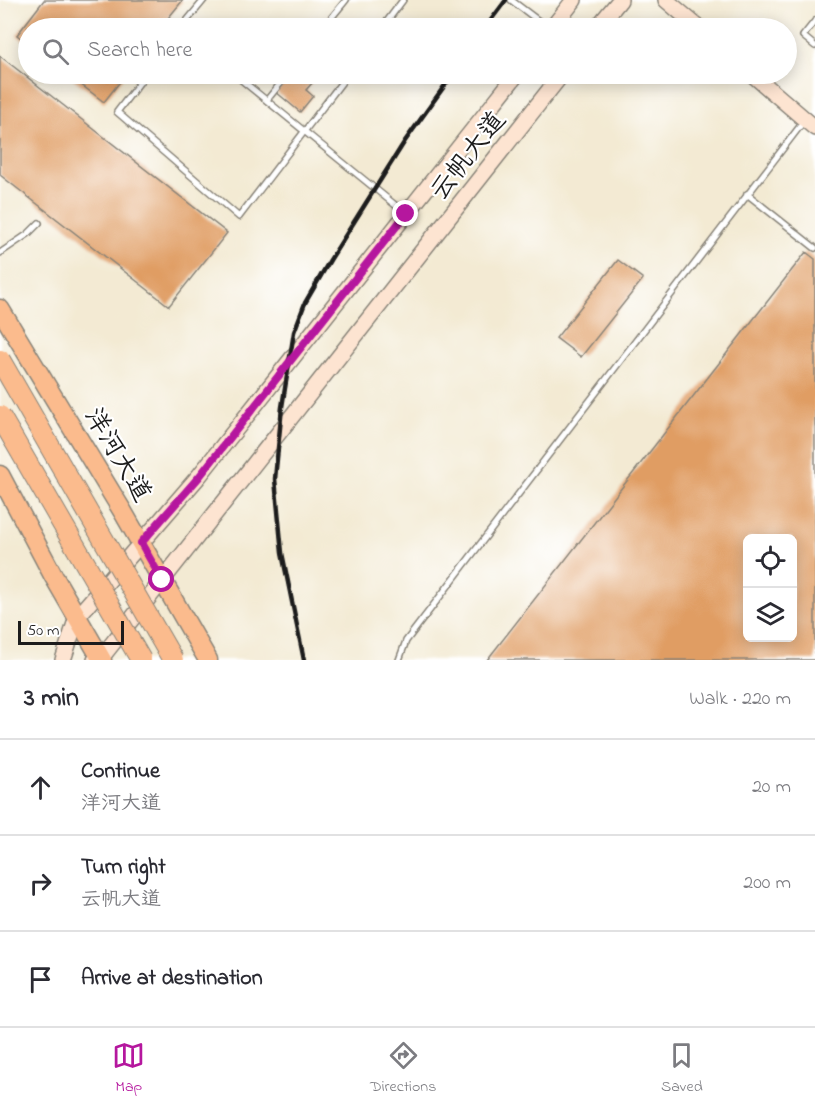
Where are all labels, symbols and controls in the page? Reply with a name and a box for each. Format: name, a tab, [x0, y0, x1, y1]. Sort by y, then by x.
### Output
search box	[18, 18, 797, 84]
icon: search	[39, 35, 72, 68]
text: Search here	[87, 35, 192, 67]
street label: 云帆大道	[422, 104, 516, 210]
route end	[392, 200, 418, 226]
street label: 洋河大道	[73, 401, 160, 510]
map controls	[743, 534, 797, 642]
button: locate	[743, 534, 797, 588]
route start	[148, 566, 174, 592]
button: layers	[743, 588, 797, 642]
scale bar	[18, 618, 124, 646]
text: 50 m	[27, 619, 59, 643]
text: 3 min	[24, 680, 79, 718]
text: Walk · 220 m	[689, 685, 791, 714]
text: Continue	[81, 756, 160, 788]
icon: ahead	[24, 771, 57, 804]
text: 20 m	[752, 773, 791, 802]
text: 洋河大道	[81, 790, 161, 819]
text: Turn right	[81, 852, 166, 884]
icon: right	[24, 867, 57, 900]
text: 200 m	[743, 869, 791, 898]
text: 云帆大道	[81, 886, 161, 915]
icon: arrive	[24, 963, 57, 996]
text: Arrive at destination	[81, 963, 263, 995]
tab: Map	[112, 1039, 145, 1099]
tab: Directions	[370, 1039, 436, 1099]
tab: Saved	[661, 1039, 703, 1099]

